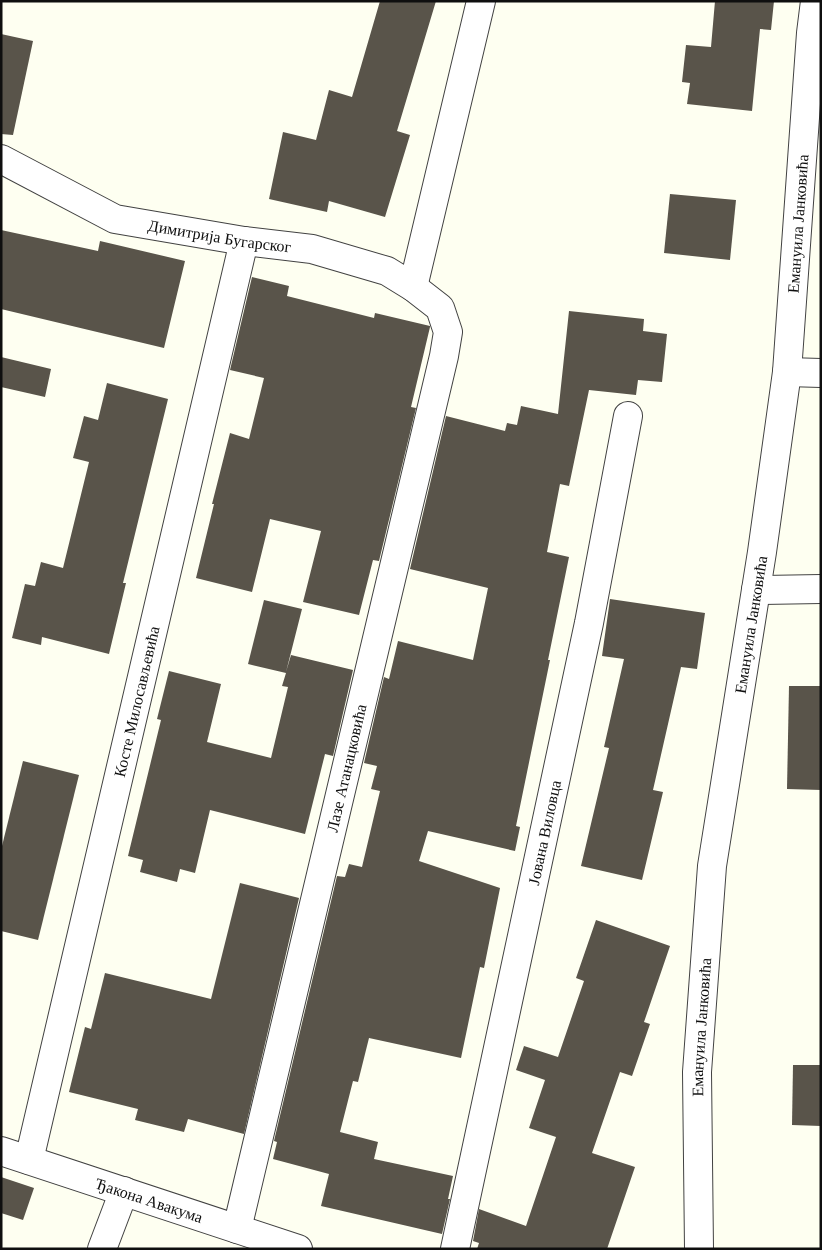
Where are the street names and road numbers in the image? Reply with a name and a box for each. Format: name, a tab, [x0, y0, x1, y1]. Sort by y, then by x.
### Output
street label: Емануила Јанковића	[785, 154, 811, 294]
street label: Димитрија Бугарског	[147, 217, 293, 256]
street label: Емануила Јанковића	[732, 555, 770, 695]
street label: Косте Милосављевића	[111, 624, 163, 779]
street label: Лазе Атанацковића	[323, 702, 370, 834]
street label: Јована Виловца	[525, 779, 564, 887]
street label: Емануила Јанковића	[689, 957, 714, 1097]
street label: Ђакона Авакума	[93, 1175, 205, 1226]

